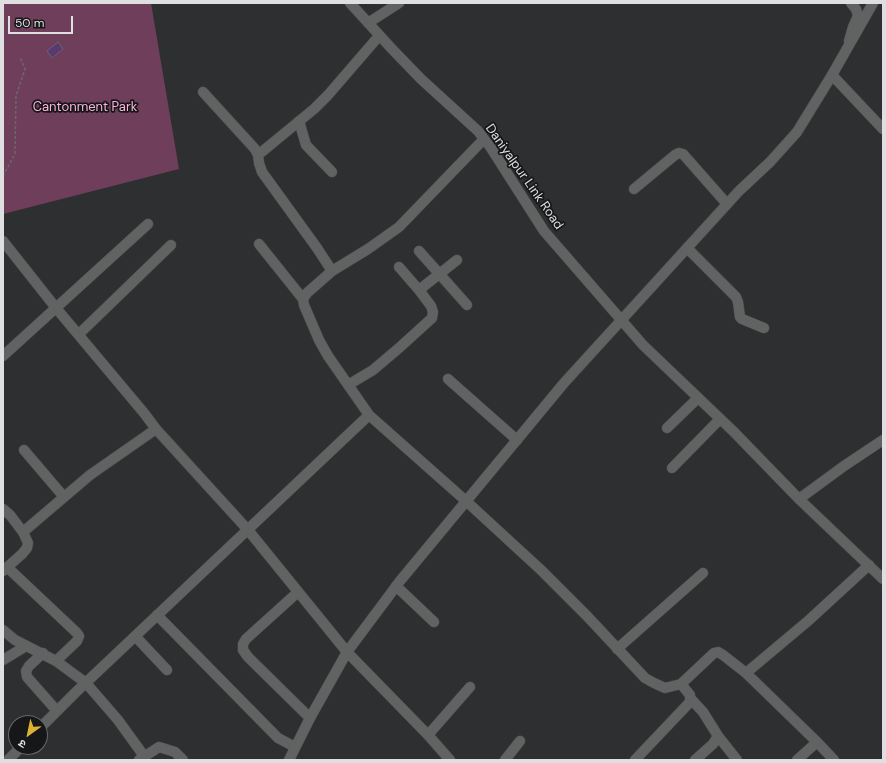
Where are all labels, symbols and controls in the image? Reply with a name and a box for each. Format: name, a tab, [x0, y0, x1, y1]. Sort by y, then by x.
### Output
scale bar	[10, 8, 75, 34]
text: 50 m	[15, 15, 44, 31]
park label: Cantonment Park	[33, 100, 137, 116]
street label: Daniyalpur Link Road	[482, 121, 566, 233]
north arrow	[8, 715, 48, 755]
text: उ	[15, 737, 29, 752]

